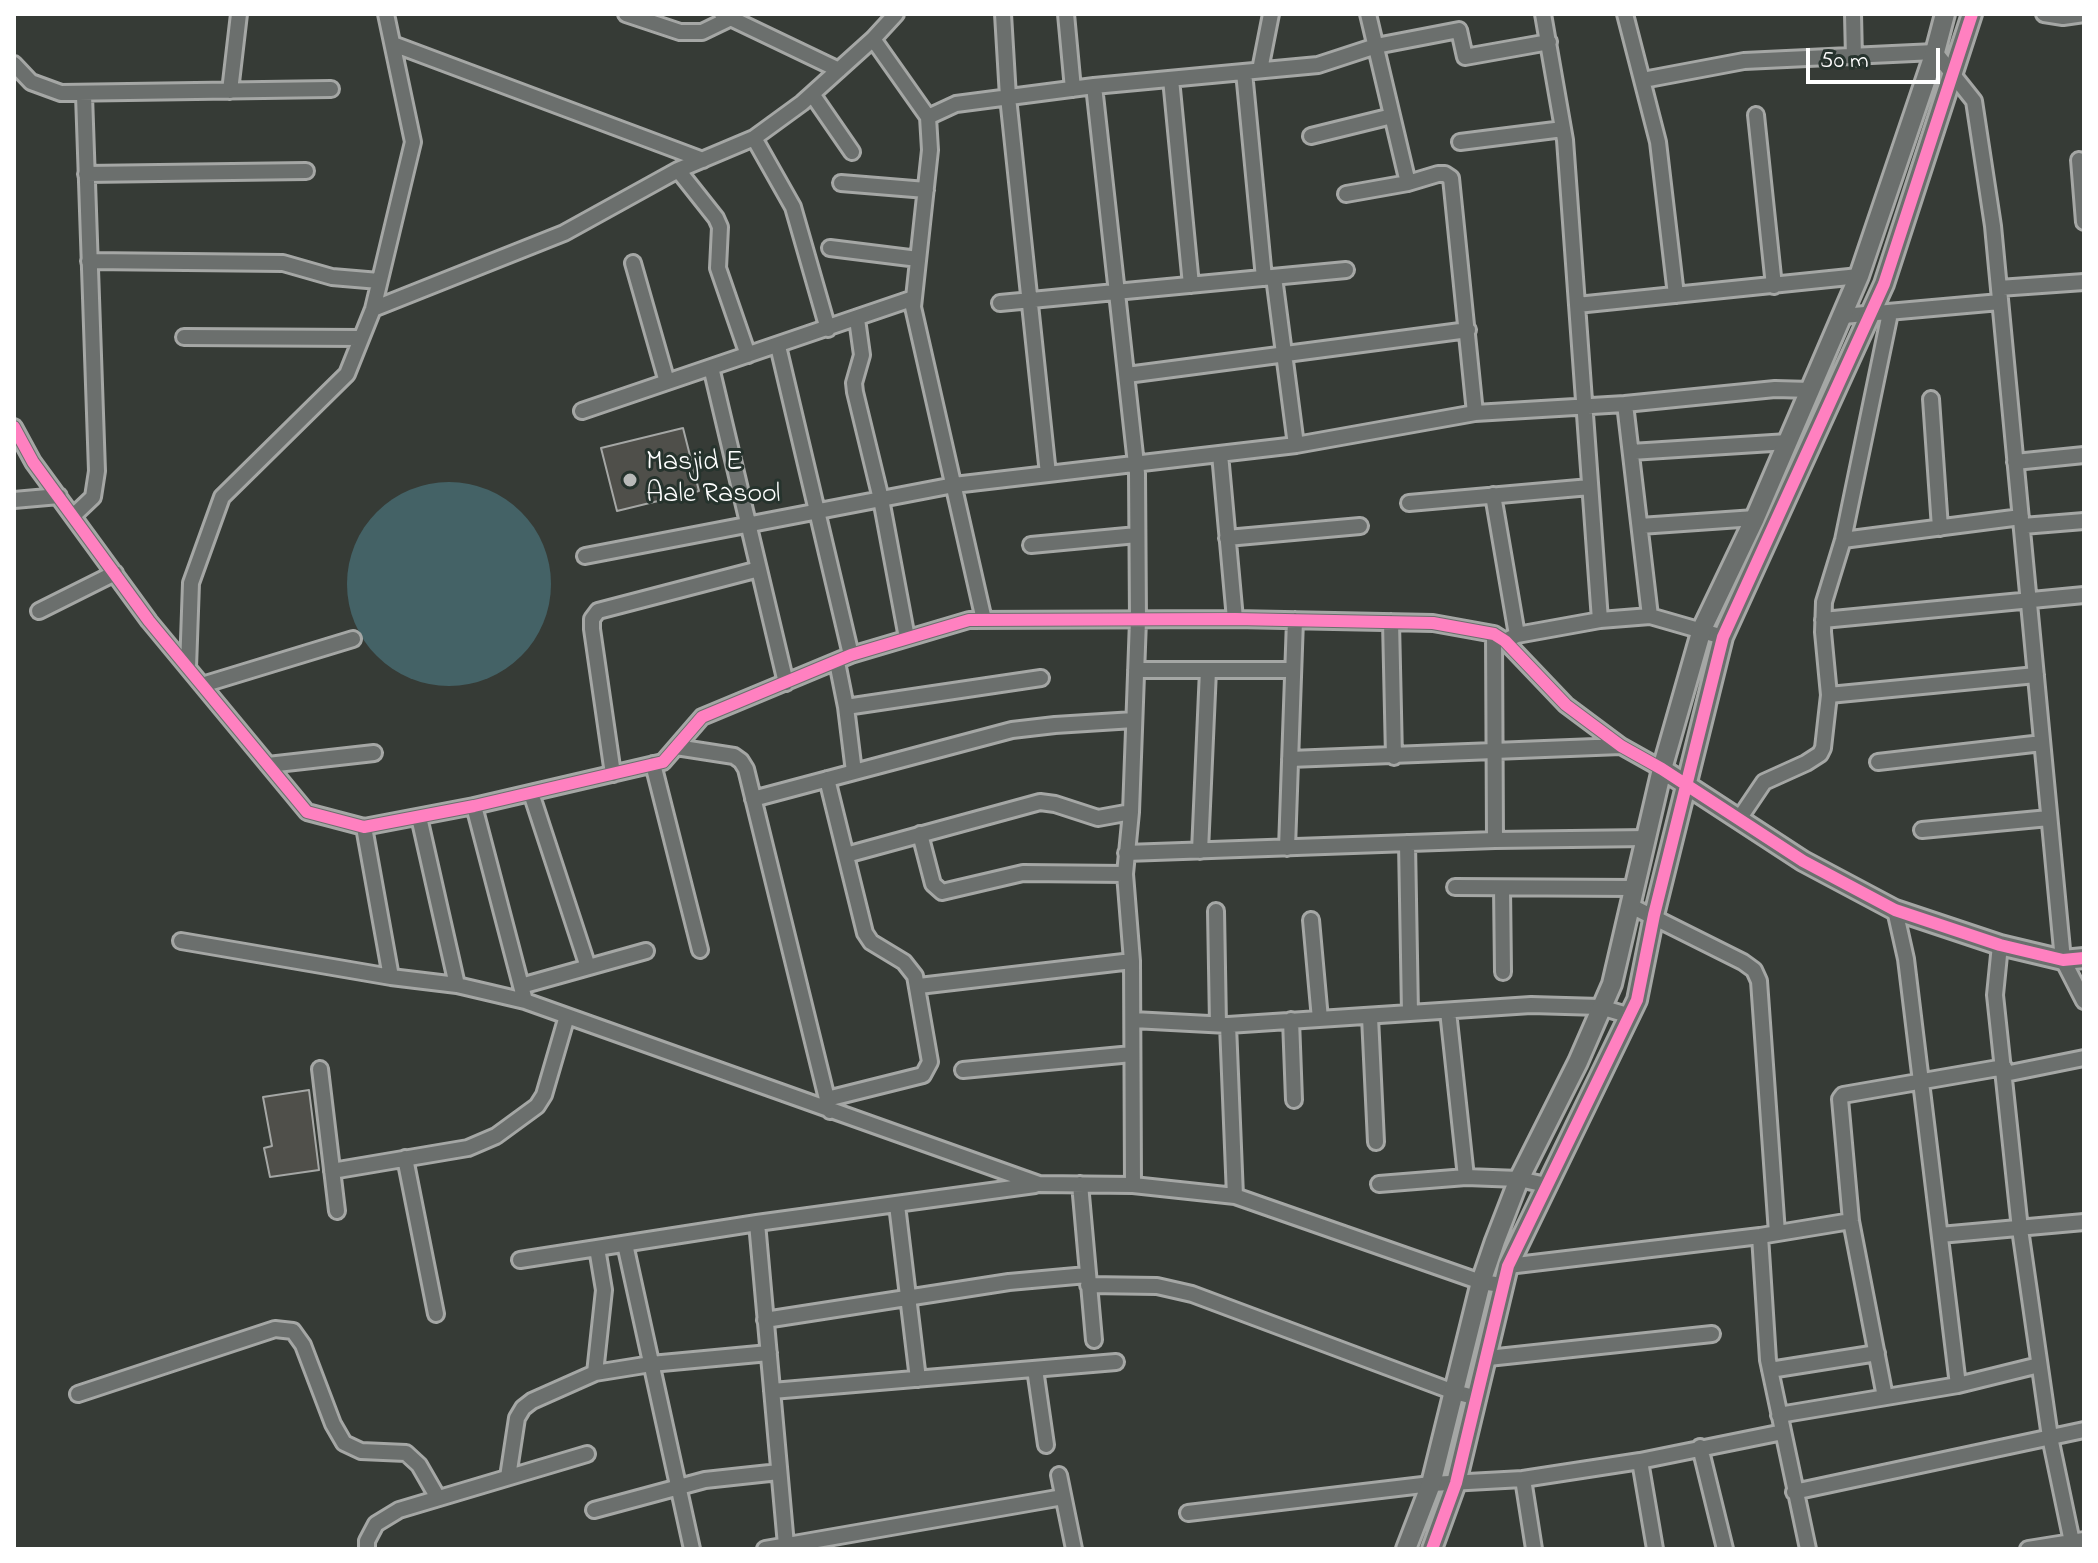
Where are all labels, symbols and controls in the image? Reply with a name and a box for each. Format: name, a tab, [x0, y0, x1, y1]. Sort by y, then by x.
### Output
scale bar	[1810, 32, 1944, 82]
text: 50 m	[1820, 44, 1869, 79]
place label: Masjid E Aale Rasool	[646, 447, 780, 513]
marker: Masjid E Aale Rasool	[621, 471, 639, 489]

